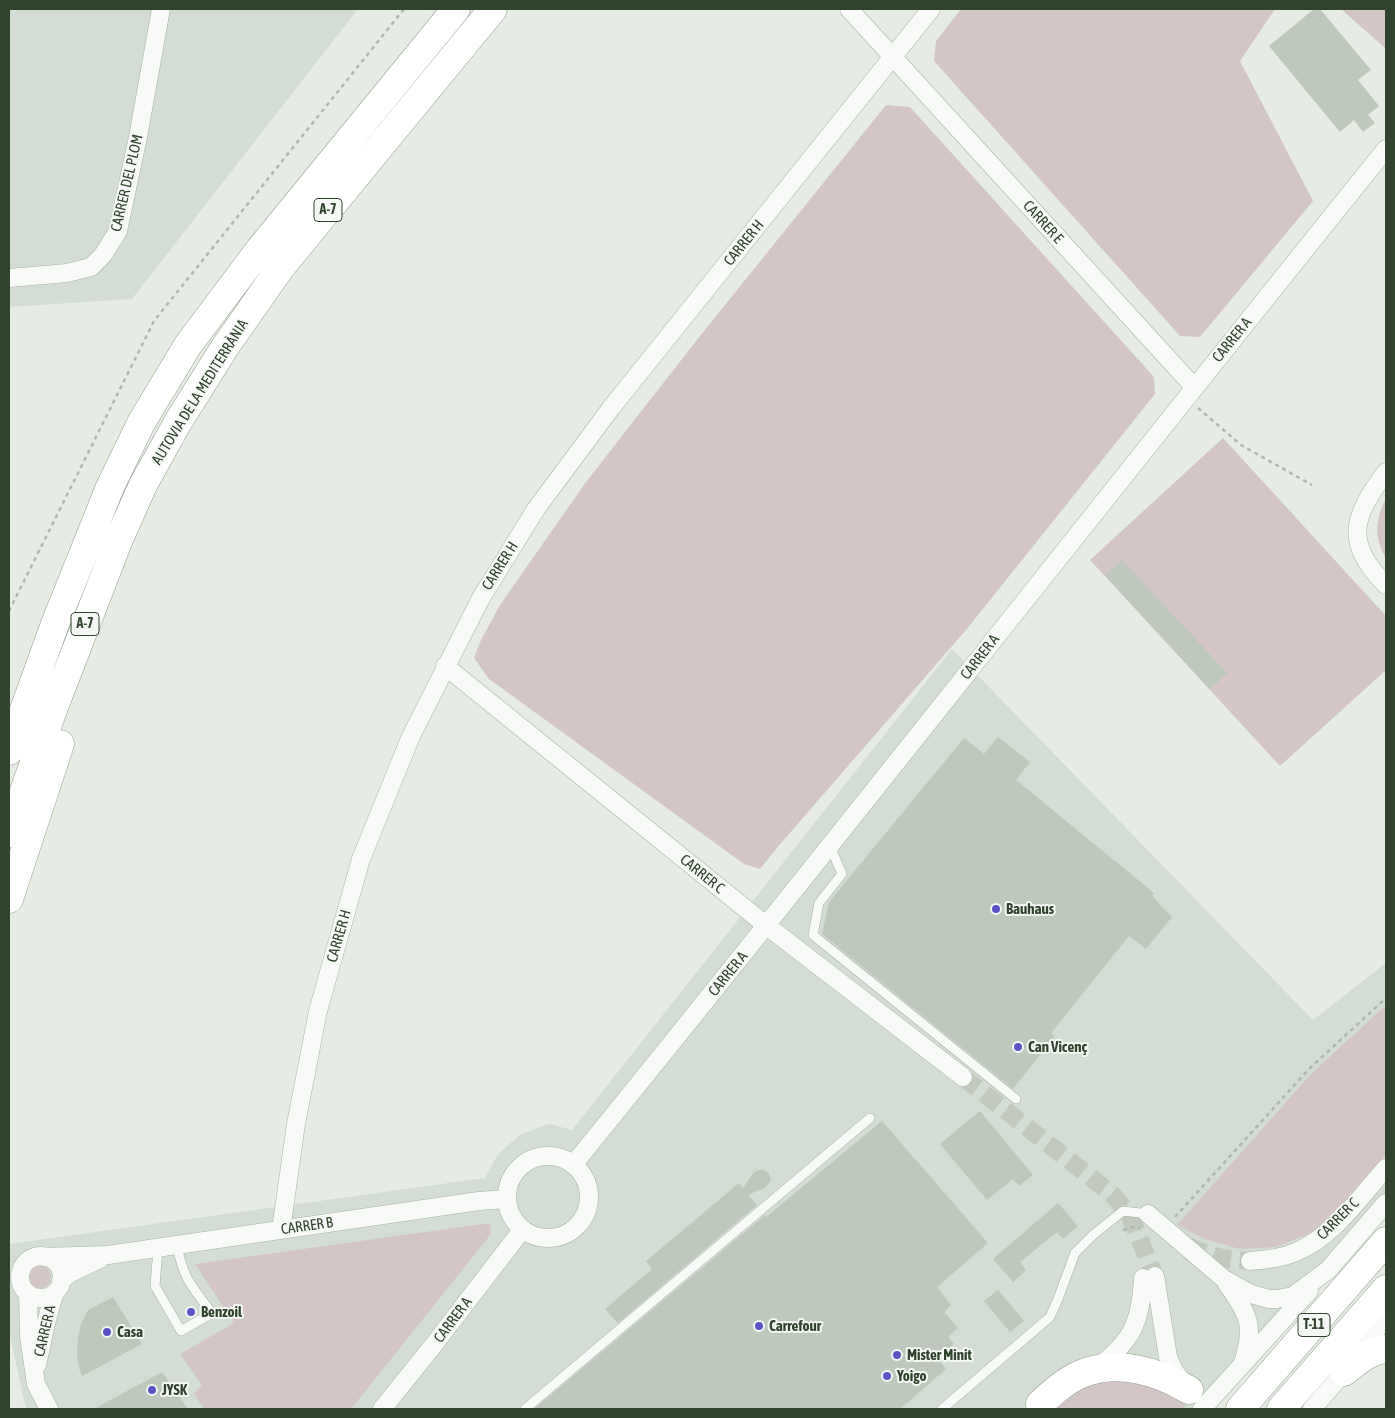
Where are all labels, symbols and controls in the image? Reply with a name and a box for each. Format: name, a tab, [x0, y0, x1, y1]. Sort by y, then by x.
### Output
street label: CARRER DEL PLOM	[107, 133, 147, 233]
street label: CARRER E	[1019, 197, 1067, 247]
road number: A-7	[314, 198, 342, 222]
street label: CARRER H	[720, 216, 768, 270]
street label: CARRER A	[1209, 314, 1255, 366]
street label: AUTOVIA DE LA MEDITERRÀNIA	[148, 316, 252, 468]
street label: CARRER H	[478, 538, 522, 594]
road number: A-7	[71, 612, 99, 636]
street label: CARRER A	[957, 631, 1003, 683]
street label: CARRER C	[676, 851, 728, 897]
place label: Bauhaus	[1006, 900, 1054, 918]
marker: Bauhaus	[990, 903, 1002, 915]
street label: CARRER H	[323, 908, 355, 964]
street label: CARRER A	[705, 948, 751, 1000]
place label: Can Vicenç	[1028, 1038, 1087, 1056]
marker: Can Vicenç	[1012, 1041, 1024, 1053]
street label: CARRER C	[1313, 1194, 1363, 1244]
street label: CARRER B	[280, 1213, 334, 1239]
street label: CARRER A	[430, 1294, 476, 1346]
street label: CARRER A	[30, 1303, 60, 1359]
place label: Benzoil	[201, 1303, 242, 1321]
marker: Benzoil	[185, 1306, 197, 1318]
road number: T-11	[1298, 1314, 1330, 1336]
place label: Carrefour	[769, 1317, 821, 1335]
marker: Carrefour	[753, 1320, 765, 1332]
place label: Casa	[117, 1323, 143, 1341]
marker: Casa	[101, 1326, 113, 1338]
place label: Mister Minit	[907, 1346, 972, 1364]
marker: Mister Minit	[891, 1349, 903, 1361]
place label: Yoigo	[897, 1367, 926, 1385]
marker: Yoigo	[881, 1370, 893, 1382]
place label: JYSK	[162, 1381, 187, 1399]
marker: JYSK	[146, 1384, 158, 1396]

